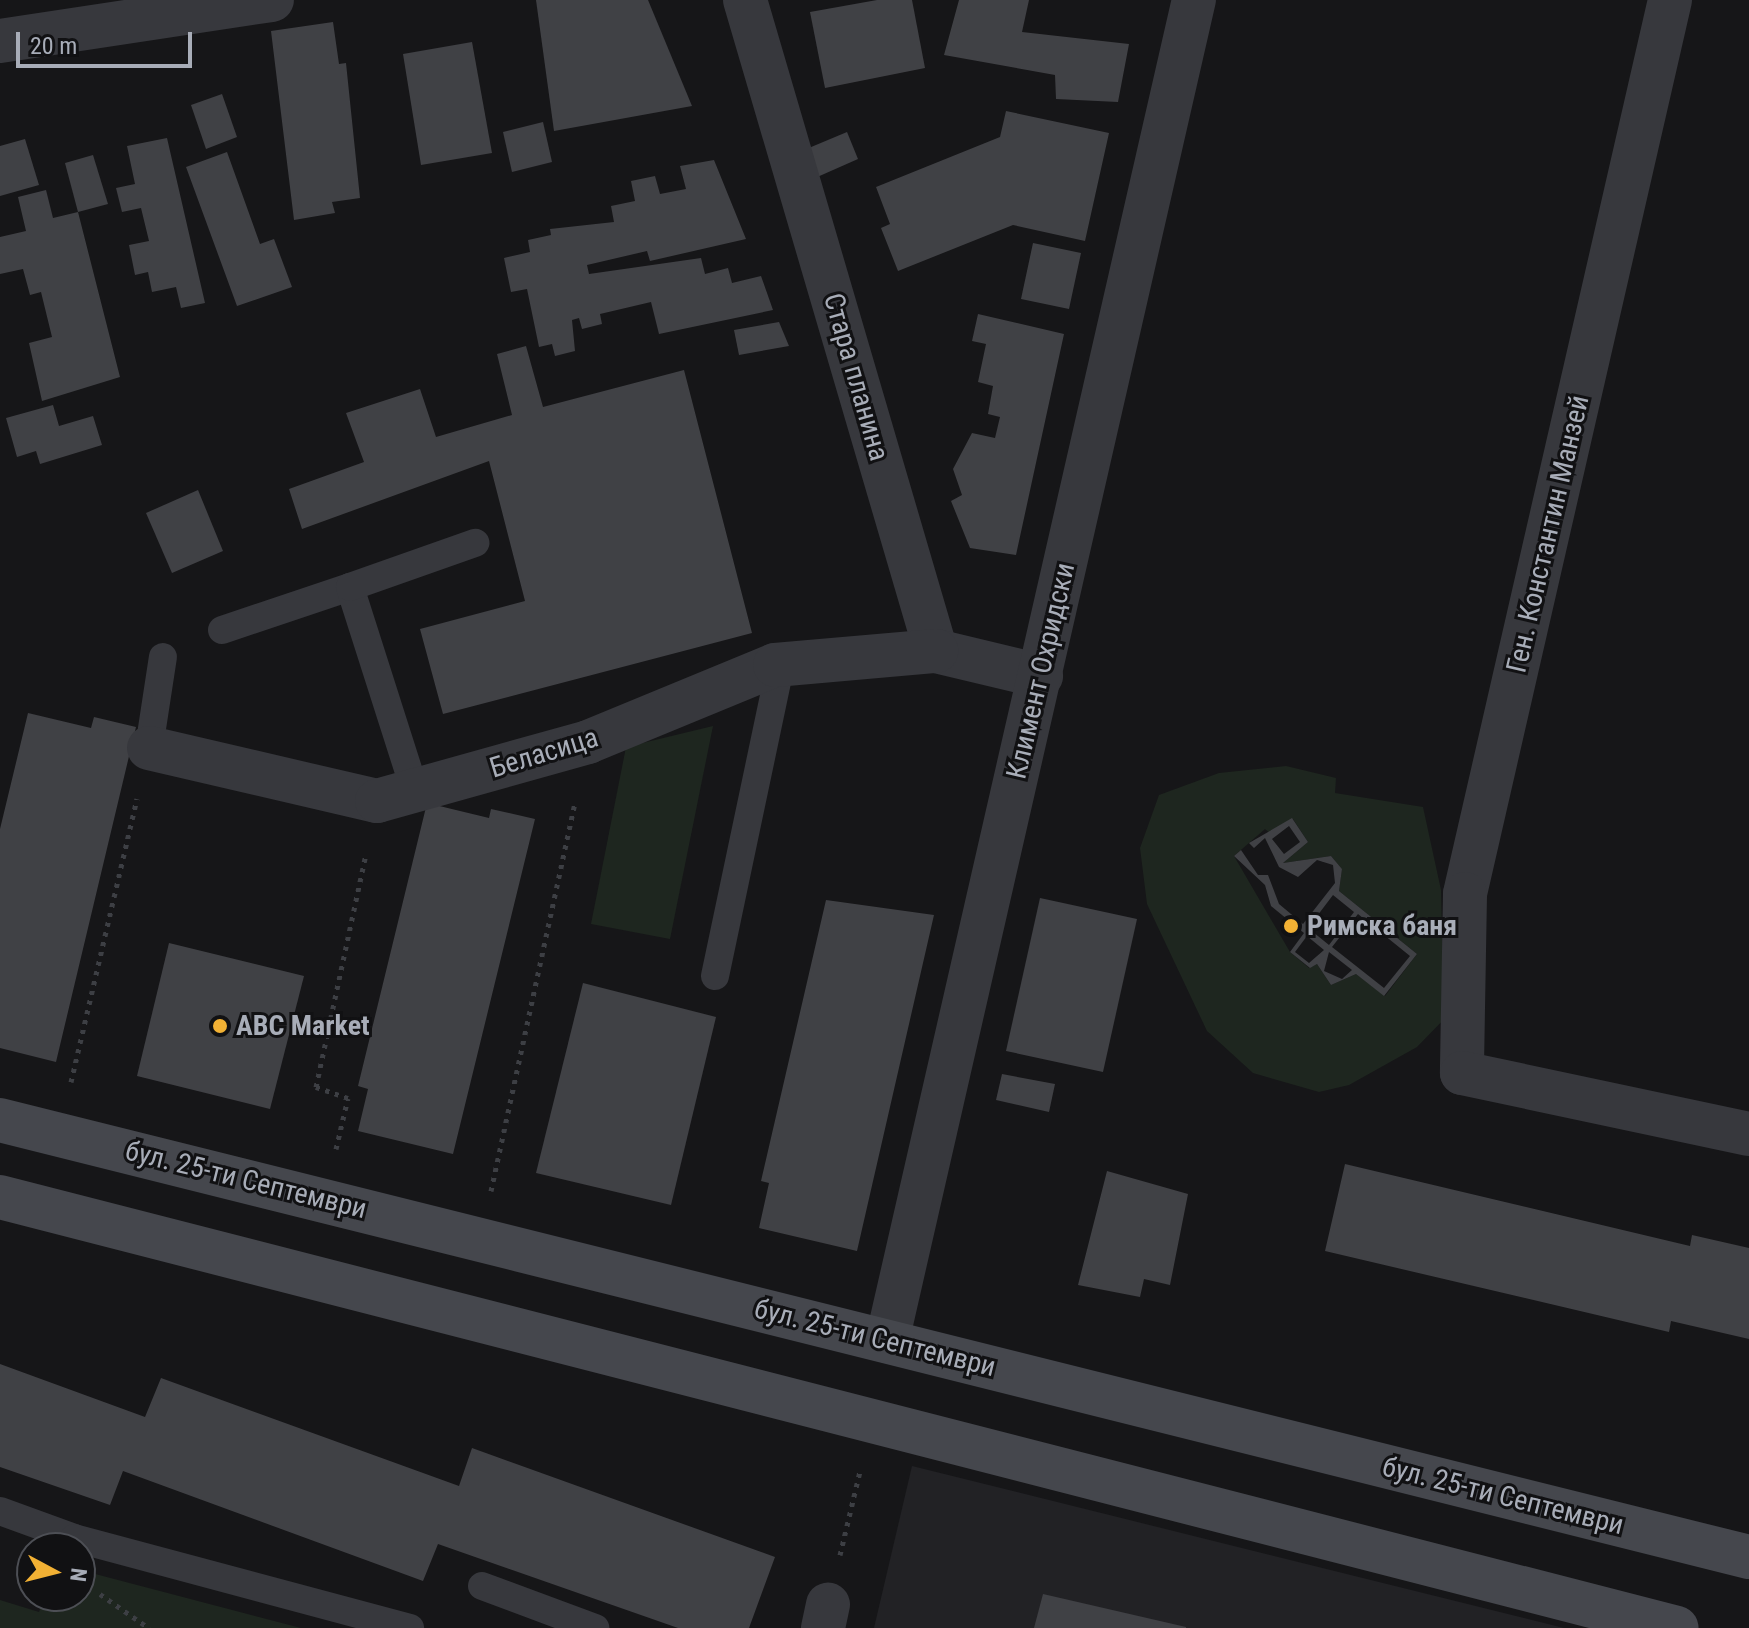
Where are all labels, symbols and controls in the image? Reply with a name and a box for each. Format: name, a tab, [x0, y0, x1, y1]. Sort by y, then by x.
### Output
scale bar	[20, 16, 196, 66]
text: 20 m	[30, 32, 77, 60]
street label: Стара планина	[816, 289, 896, 465]
street label: Ген. Константин Манзей	[1500, 392, 1596, 676]
street label: Климент Охридски	[1000, 560, 1082, 782]
street label: Беласица	[486, 721, 602, 785]
place label: Римска баня	[1307, 909, 1457, 943]
marker: Римска баня	[1282, 917, 1300, 935]
place label: ABC Market	[236, 1009, 370, 1043]
marker: ABC Market	[211, 1017, 229, 1035]
street label: бул. 25-ти Септември	[122, 1134, 370, 1226]
street label: бул. 25-ти Септември	[751, 1292, 999, 1384]
street label: бул. 25-ти Септември	[1379, 1450, 1627, 1542]
north arrow	[16, 1532, 96, 1612]
text: N	[65, 1567, 92, 1583]

